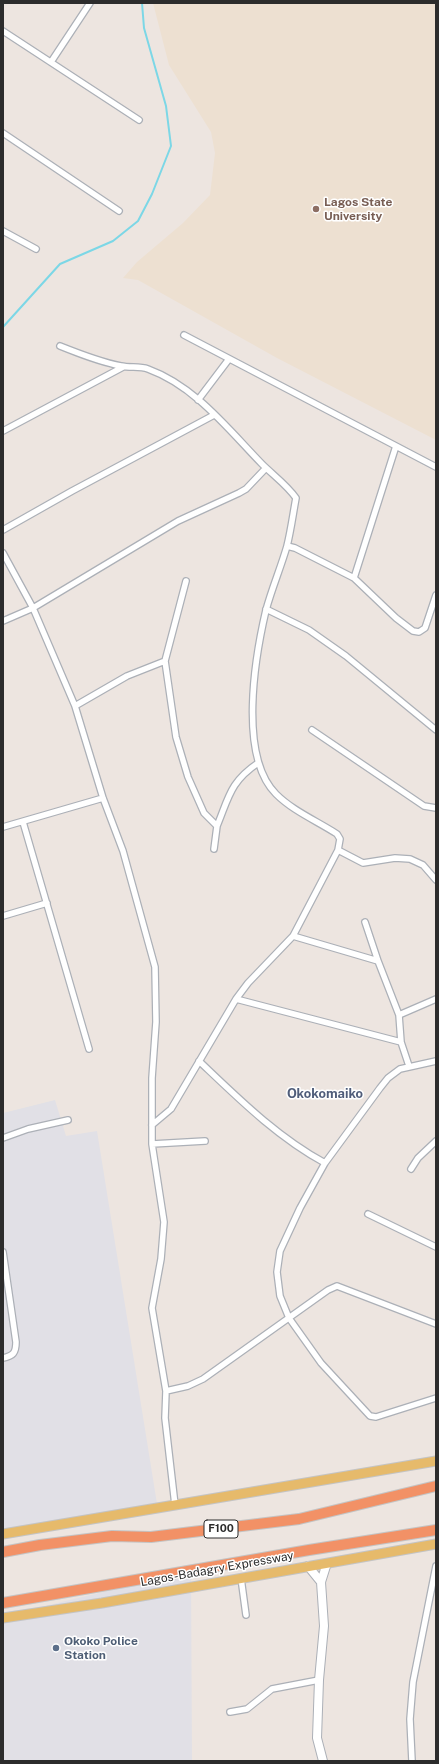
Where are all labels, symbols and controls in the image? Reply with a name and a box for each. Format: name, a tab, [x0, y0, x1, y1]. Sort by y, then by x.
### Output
place label: Lagos State University	[324, 195, 392, 223]
marker: Lagos State University	[311, 204, 321, 214]
district label: Okokomaiko	[287, 1086, 363, 1102]
road number: F100	[204, 1520, 238, 1538]
street label: Lagos-Badagry Expressway	[139, 1548, 295, 1590]
place label: Okoko Police Station	[64, 1634, 138, 1662]
marker: Okoko Police Station	[51, 1643, 61, 1653]

